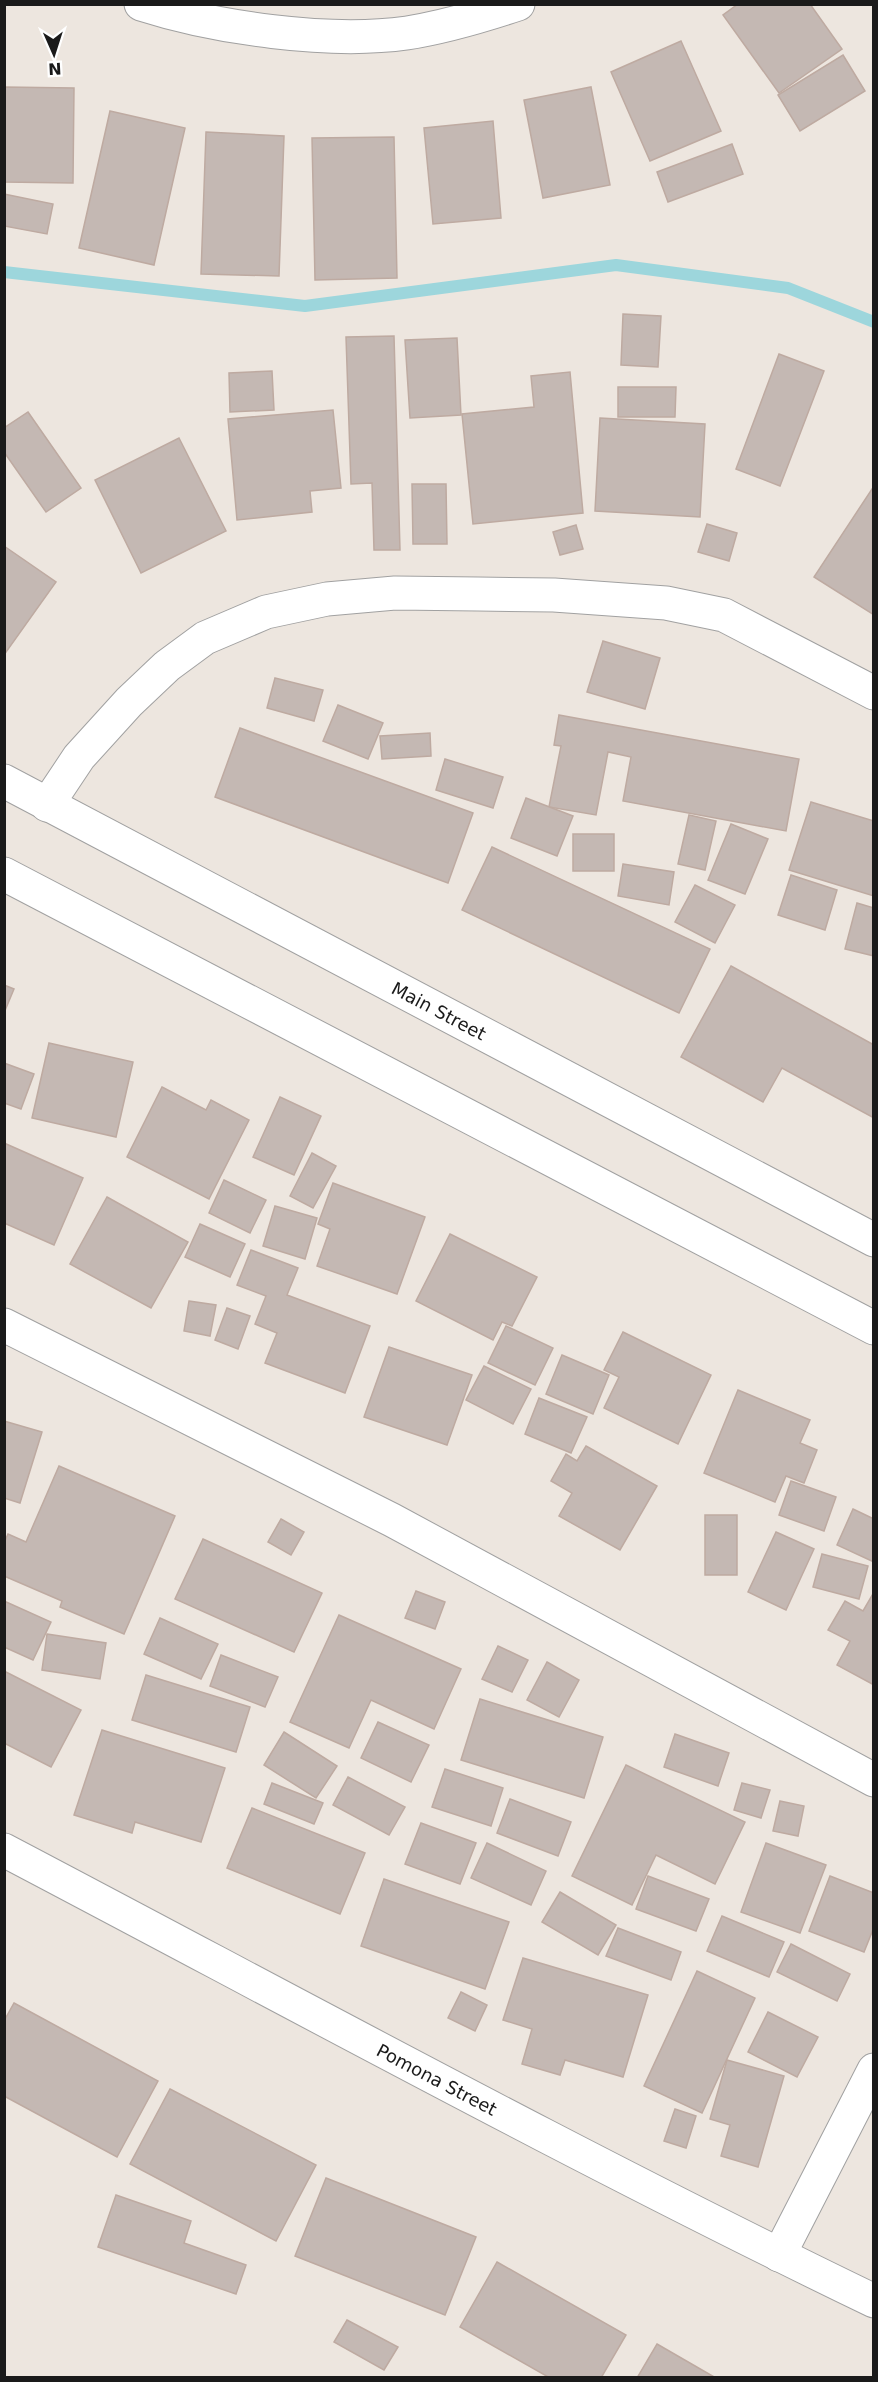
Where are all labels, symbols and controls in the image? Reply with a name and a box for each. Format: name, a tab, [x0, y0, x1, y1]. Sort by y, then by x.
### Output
north arrow	[24, 24, 84, 84]
text: N	[48, 59, 62, 78]
street label: Main Street	[388, 977, 490, 1044]
street label: Pomona Street	[373, 2039, 501, 2119]

